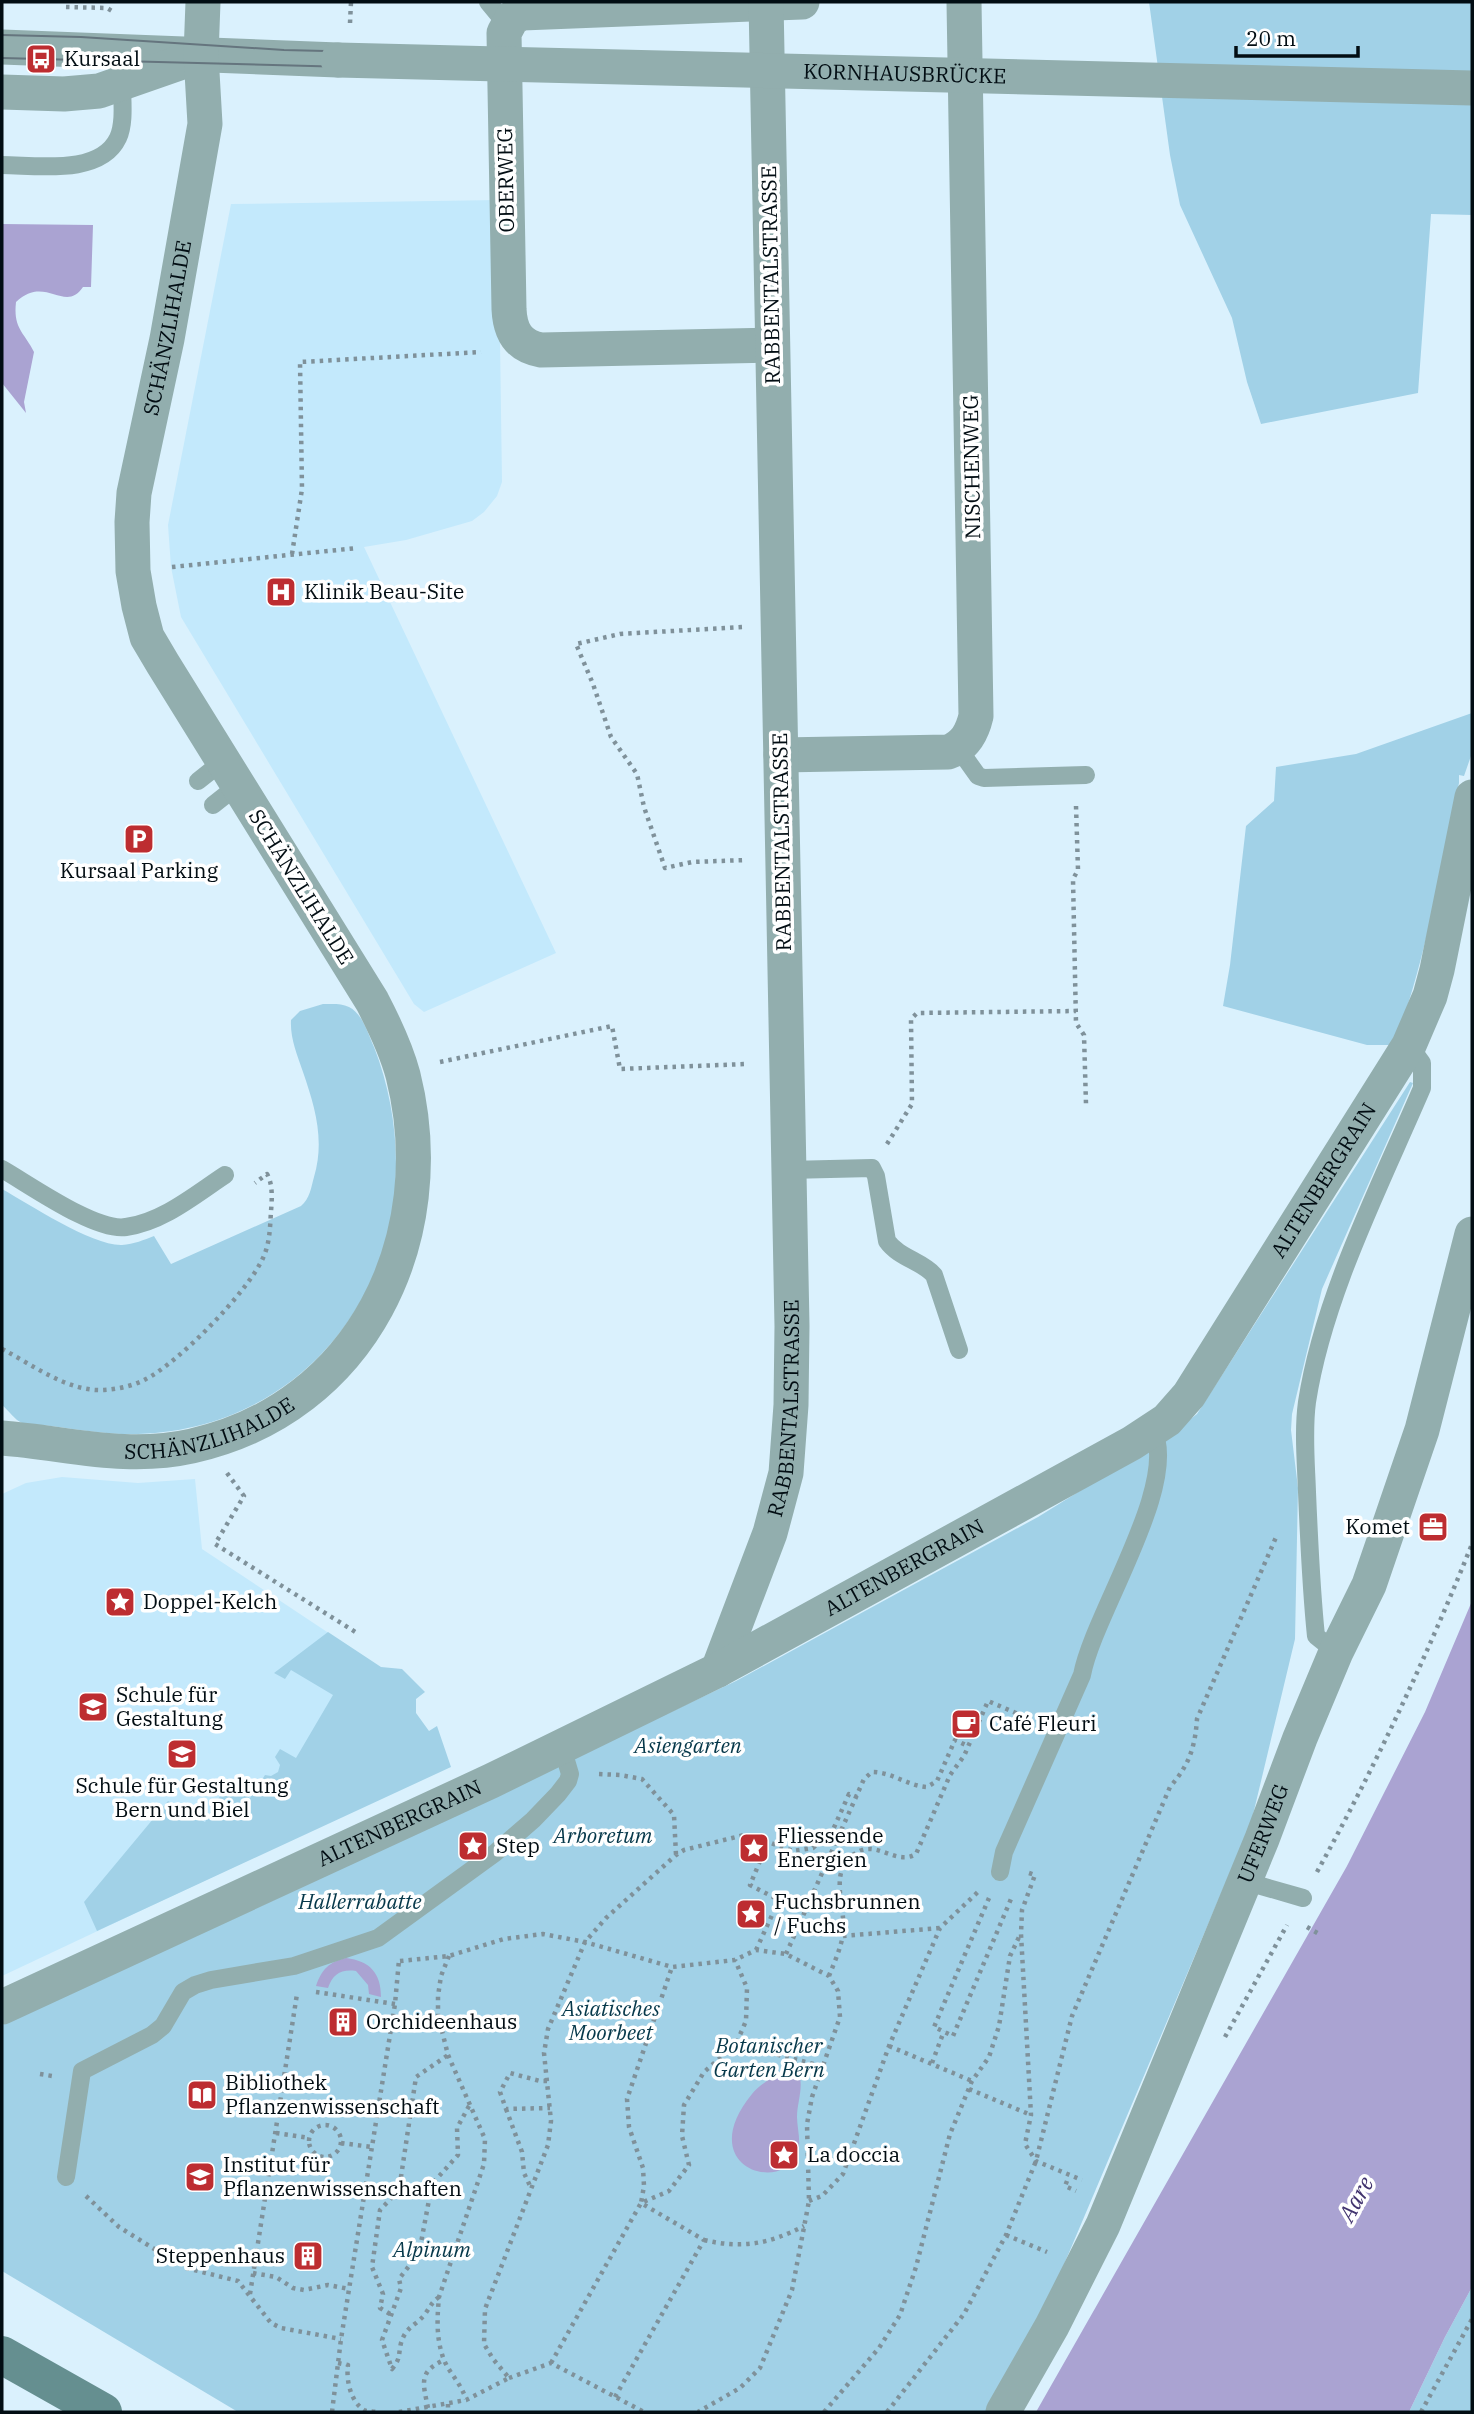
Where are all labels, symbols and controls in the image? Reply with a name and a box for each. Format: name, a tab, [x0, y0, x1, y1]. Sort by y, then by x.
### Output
scale bar	[1236, 14, 1358, 58]
text: 20 m	[1246, 24, 1296, 52]
bus stop icon: Kursaal	[24, 42, 58, 76]
place label: Kursaal	[64, 44, 140, 72]
street label: KORNHAUSBRÜCKE	[803, 56, 1007, 90]
street label: OBERWEG	[490, 127, 520, 233]
street label: RABBENTALSTRASSE	[754, 165, 786, 385]
street label: SCHÄNZLIHALDE	[136, 238, 197, 418]
street label: NISCHENWEG	[956, 394, 986, 540]
hospital icon: Klinik Beau-Site	[264, 575, 298, 609]
place label: Klinik Beau-Site	[304, 577, 464, 605]
street label: RABBENTALSTRASSE	[765, 732, 797, 952]
street label: SCHÄNZLIHALDE	[243, 804, 361, 969]
parking icon: Kursaal Parking	[122, 822, 156, 856]
place label: Kursaal Parking	[60, 856, 219, 884]
street label: ALTENBERGRAIN	[1264, 1097, 1382, 1263]
street label: RABBENTALSTRASSE	[760, 1299, 805, 1520]
street label: SCHÄNZLIHALDE	[124, 1390, 299, 1465]
office icon: Komet	[1416, 1510, 1450, 1544]
street label: ALTENBERGRAIN	[819, 1512, 989, 1622]
place label: Komet	[1345, 1512, 1410, 1540]
place icon: Doppel-Kelch	[103, 1585, 137, 1619]
place label: Doppel-Kelch	[143, 1587, 277, 1615]
place label: Schule für Gestaltung	[116, 1680, 224, 1732]
school or university icon: Schule für Gestaltung	[76, 1690, 110, 1724]
cafe icon: Café Fleuri	[949, 1707, 983, 1741]
place label: Café Fleuri	[989, 1709, 1097, 1737]
park label: Asiengarten	[632, 1731, 742, 1759]
school or university icon: Schule für Gestaltung Bern und Biel	[165, 1737, 199, 1771]
place label: Schule für Gestaltung Bern und Biel	[75, 1771, 289, 1823]
street label: ALTENBERGRAIN	[313, 1772, 486, 1872]
street label: UFERWEG	[1230, 1780, 1295, 1887]
park label: Arboretum	[551, 1821, 653, 1849]
place label: Fliessende Energien	[777, 1821, 883, 1873]
place icon: Step	[456, 1829, 490, 1863]
place label: Step	[496, 1831, 540, 1859]
place icon: Fliessende Energien	[737, 1831, 771, 1865]
park label: Hallerrabatte	[297, 1887, 422, 1915]
place label: Fuchsbrunnen / Fuchs	[774, 1887, 921, 1939]
place icon: Fuchsbrunnen / Fuchs	[734, 1897, 768, 1931]
park label: Asiatisches Moorbeet	[560, 1994, 660, 2046]
building icon: Orchideenhaus	[326, 2005, 360, 2039]
place label: Orchideenhaus	[366, 2007, 517, 2035]
park label: Botanischer Garten Bern	[713, 2031, 825, 2083]
place label: Bibliothek Pflanzenwissenschaft	[225, 2068, 439, 2120]
library icon: Bibliothek Pflanzenwissenschaft	[185, 2078, 219, 2112]
place icon: La doccia	[767, 2138, 801, 2172]
place label: La doccia	[807, 2140, 900, 2168]
place label: Institut für Pflanzenwissenschaften	[223, 2150, 462, 2202]
school or university icon: Institut für Pflanzenwissenschaften	[183, 2160, 217, 2194]
water label: Aare	[1330, 2171, 1380, 2228]
park label: Alpinum	[391, 2235, 471, 2263]
building icon: Steppenhaus	[291, 2239, 325, 2273]
place label: Steppenhaus	[156, 2241, 285, 2269]

